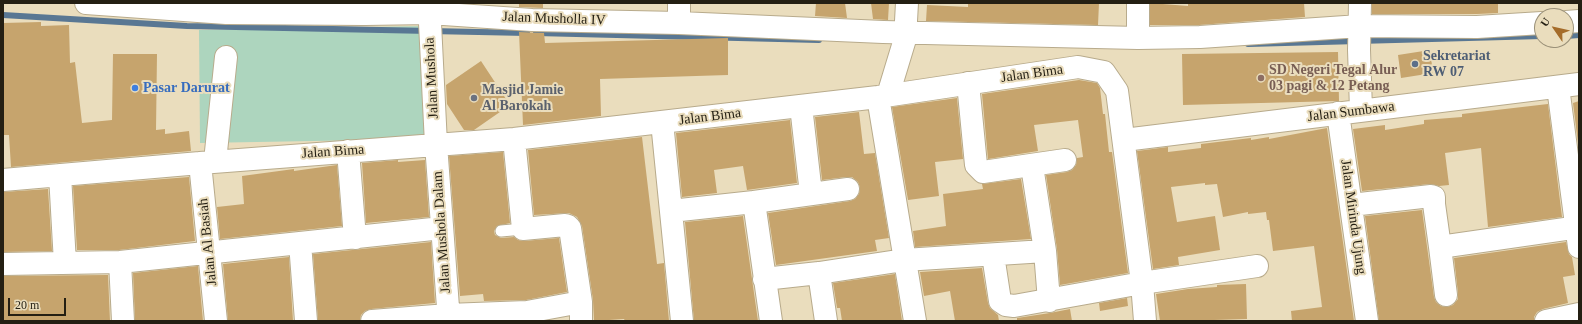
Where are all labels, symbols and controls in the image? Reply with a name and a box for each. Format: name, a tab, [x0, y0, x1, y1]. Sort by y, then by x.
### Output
north arrow	[1534, 8, 1574, 48]
street label: Jalan Musholla IV	[502, 9, 606, 29]
text: U	[1538, 15, 1552, 29]
street label: Jalan Mushola	[421, 37, 443, 119]
place label: Sekretariat RW 07	[1423, 48, 1490, 80]
marker: Sekretariat RW 07	[1410, 59, 1420, 69]
street label: Jalan Bima	[1000, 61, 1064, 87]
place label: SD Negeri Tegal Alur 03 pagi & 12 Petang	[1269, 62, 1397, 94]
marker: SD Negeri Tegal Alur 03 pagi & 12 Petang	[1256, 73, 1266, 83]
place label: Pasar Darurat	[143, 80, 230, 96]
place label: Masjid Jamie Al Barokah	[482, 82, 563, 114]
marker: Pasar Darurat	[130, 83, 140, 93]
marker: Masjid Jamie Al Barokah	[469, 93, 479, 103]
street label: Jalan Sumbawa	[1307, 98, 1395, 126]
street label: Jalan Bima	[678, 105, 742, 129]
street label: Jalan Bima	[301, 141, 365, 163]
street label: Jalan Mirinda Ujung	[1337, 158, 1369, 276]
street label: Jalan Mushola Dalam	[429, 171, 455, 293]
street label: Jalan Al Basiah	[195, 197, 221, 287]
scale bar	[10, 290, 68, 316]
text: 20 m	[15, 298, 39, 312]

